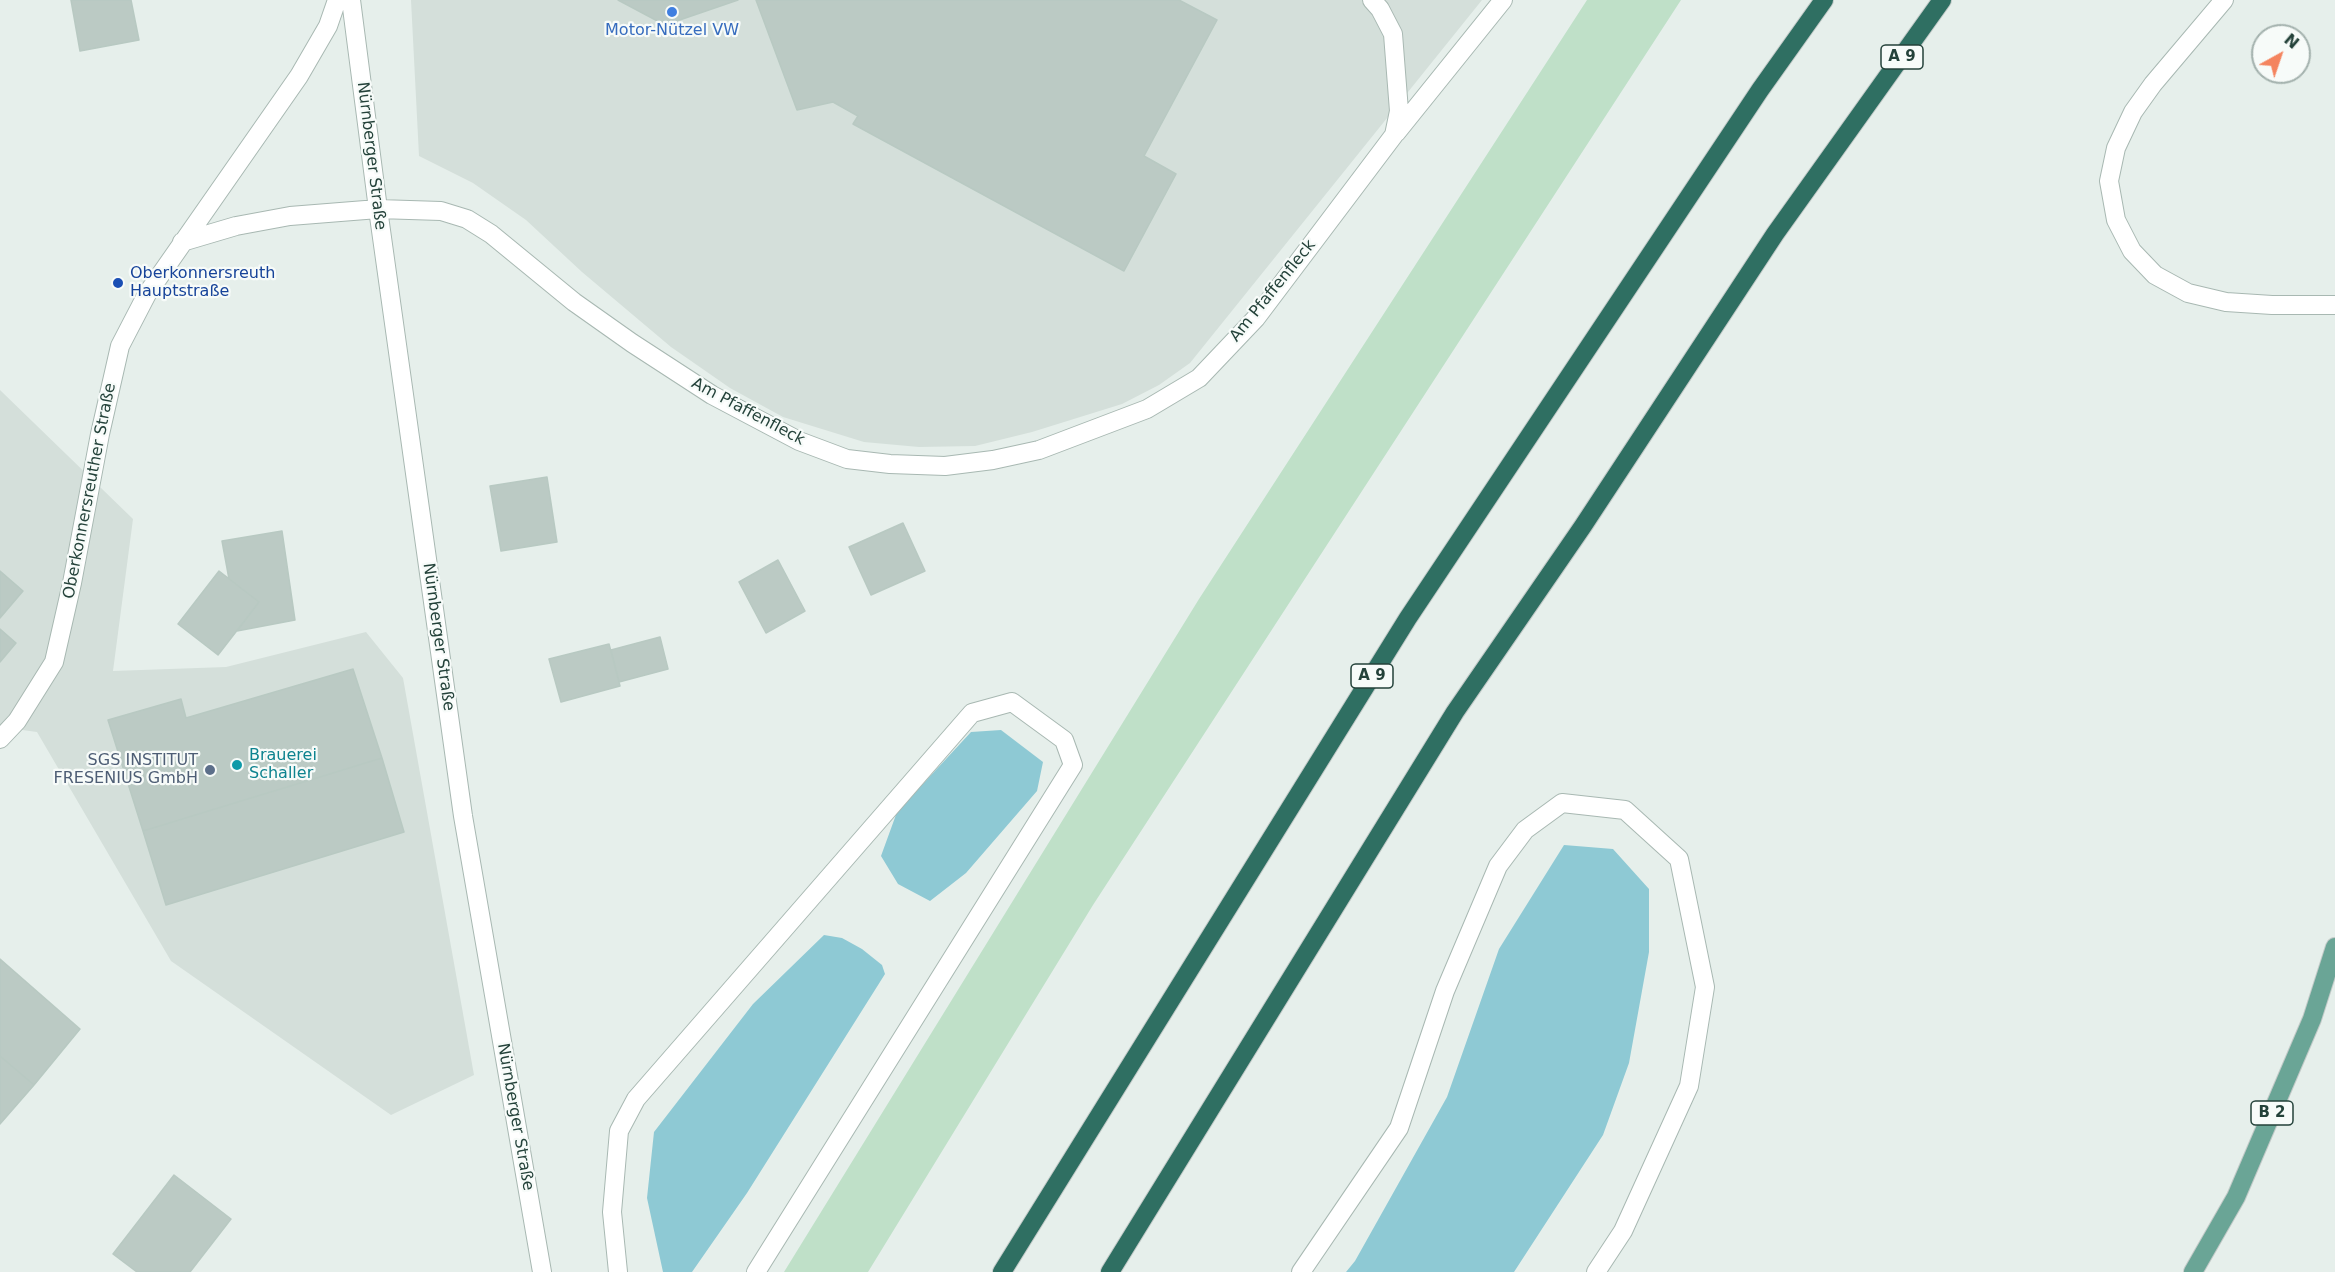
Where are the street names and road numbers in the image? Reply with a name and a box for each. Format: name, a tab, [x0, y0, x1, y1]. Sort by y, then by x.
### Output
road number: A 9	[1881, 45, 1923, 69]
street label: Nürnberger Straße	[352, 81, 390, 231]
street label: Am Pfaffenfleck	[1226, 236, 1320, 346]
street label: Am Pfaffenfleck	[688, 374, 808, 450]
street label: Oberkonnersreuther Straße	[60, 381, 120, 601]
street label: Nürnberger Straße	[418, 562, 458, 712]
road number: A 9	[1351, 664, 1393, 688]
street label: Nürnberger Straße	[493, 1042, 537, 1192]
road number: B 2	[2251, 1101, 2293, 1125]

